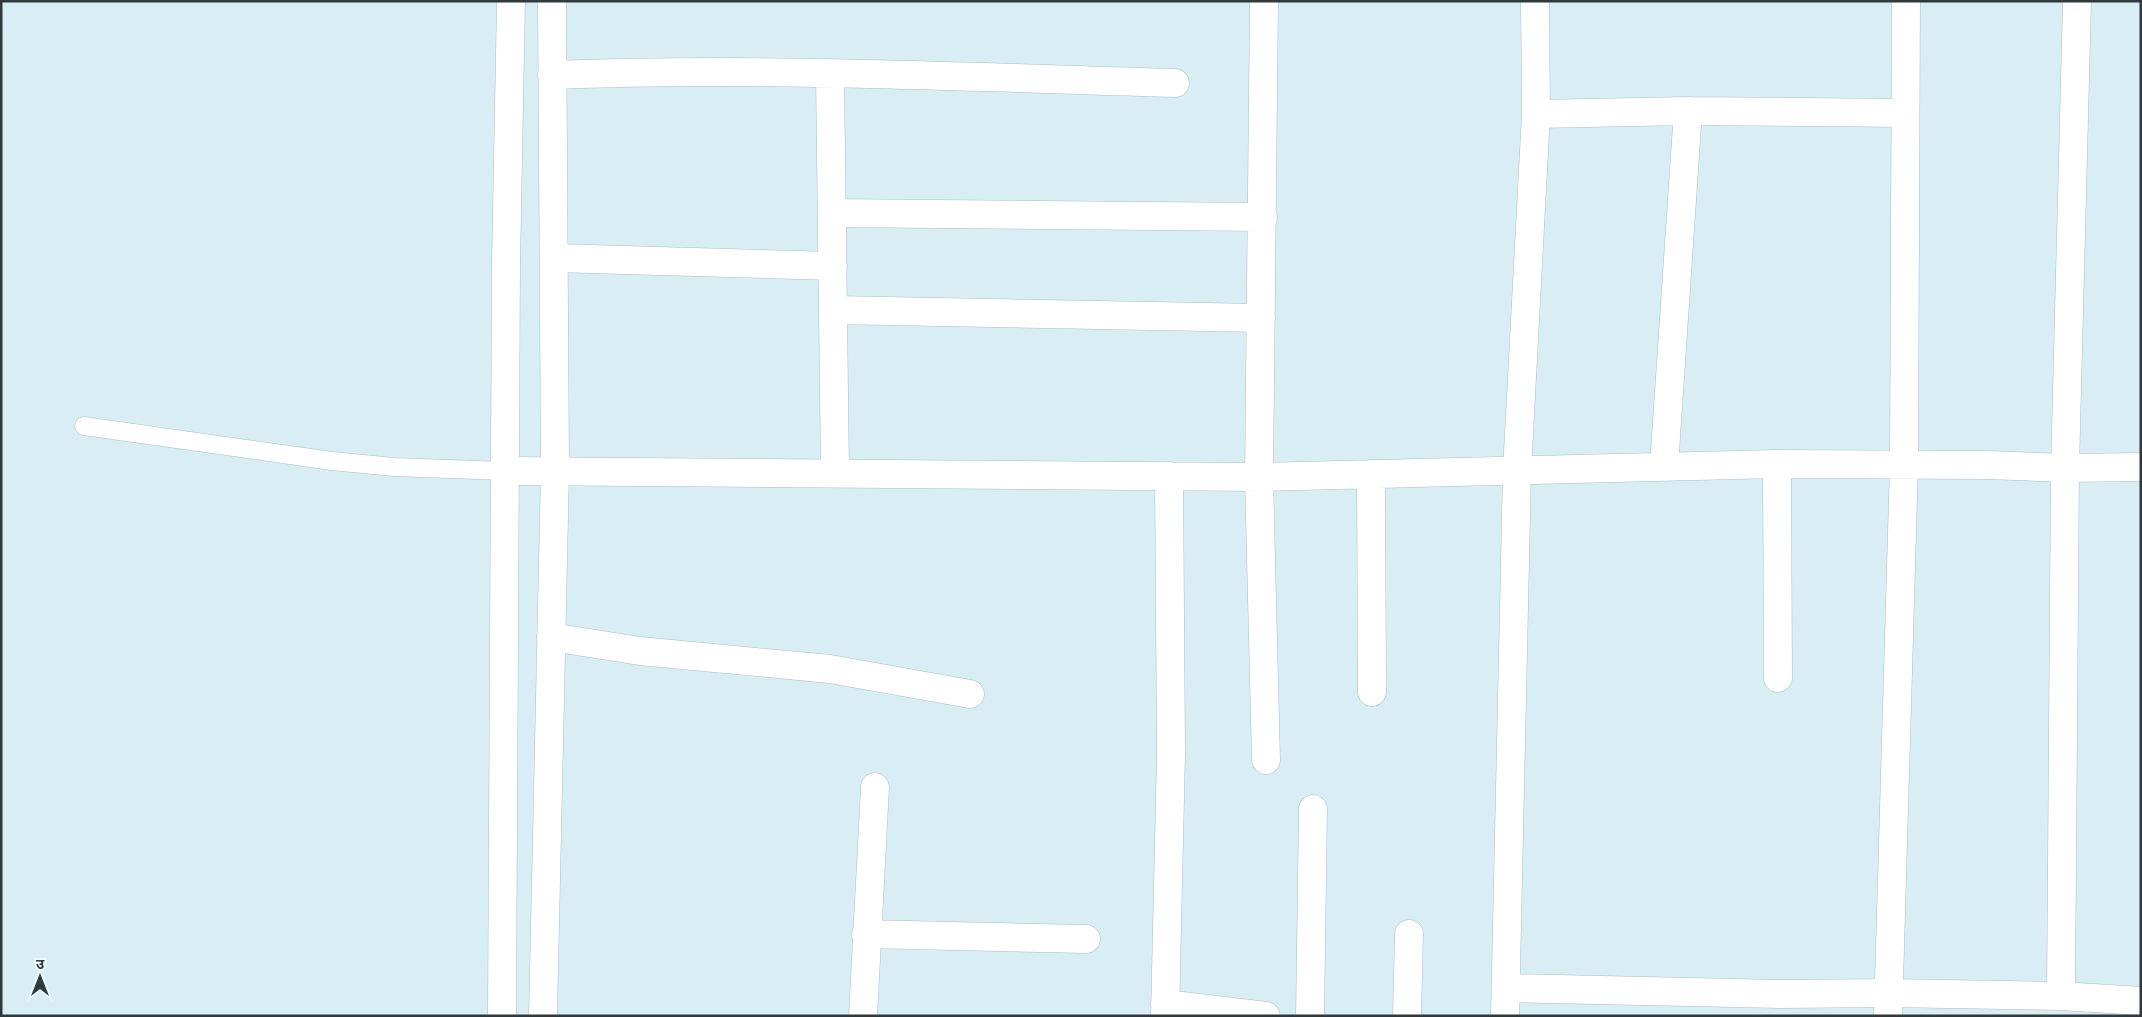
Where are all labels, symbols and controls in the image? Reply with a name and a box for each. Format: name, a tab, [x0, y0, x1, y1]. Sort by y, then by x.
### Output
north arrow	[15, 952, 65, 1002]
text: उ	[36, 955, 45, 973]

